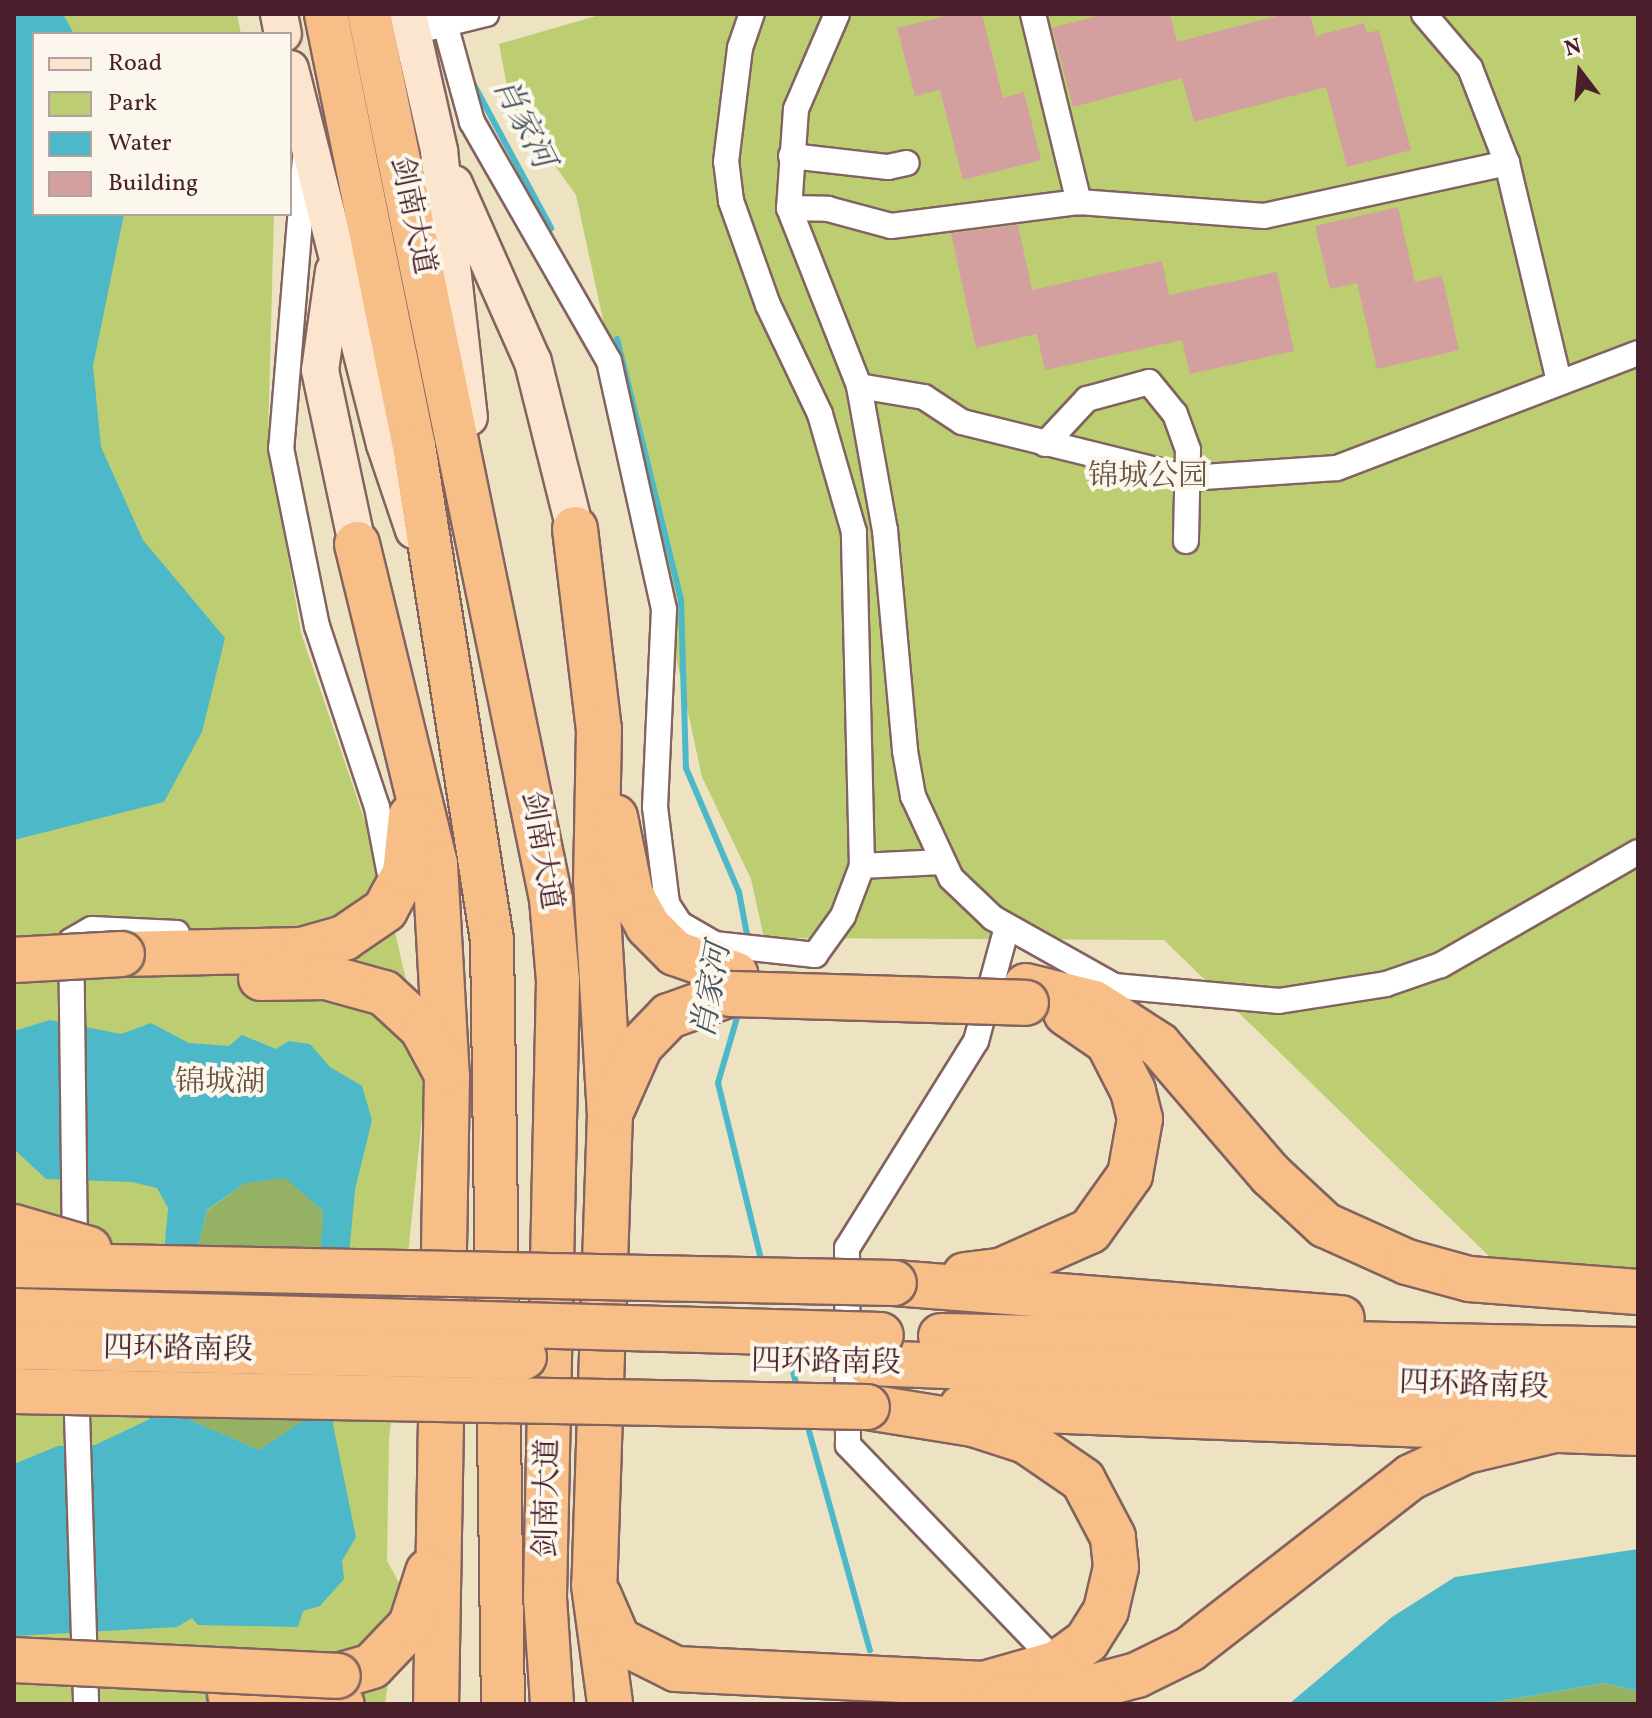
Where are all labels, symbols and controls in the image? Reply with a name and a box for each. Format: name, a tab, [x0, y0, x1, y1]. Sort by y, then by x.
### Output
text: N	[1561, 31, 1585, 66]
legend	[32, 32, 292, 216]
north arrow	[1540, 32, 1620, 112]
text: Road	[108, 47, 162, 81]
water label: 肖家河	[483, 73, 561, 175]
text: Park	[108, 87, 157, 121]
text: Water	[108, 127, 172, 161]
street label: 剑南大道	[382, 154, 442, 278]
text: Building	[108, 167, 198, 201]
park label: 锦城公园	[1088, 459, 1208, 495]
street label: 剑南大道	[513, 789, 569, 913]
water label: 肖家河	[686, 940, 740, 1042]
park label: 锦城湖	[175, 1065, 265, 1101]
street label: 四环路南段	[103, 1331, 253, 1369]
street label: 四环路南段	[751, 1344, 901, 1382]
street label: 四环路南段	[1398, 1365, 1550, 1407]
street label: 剑南大道	[529, 1438, 567, 1558]

